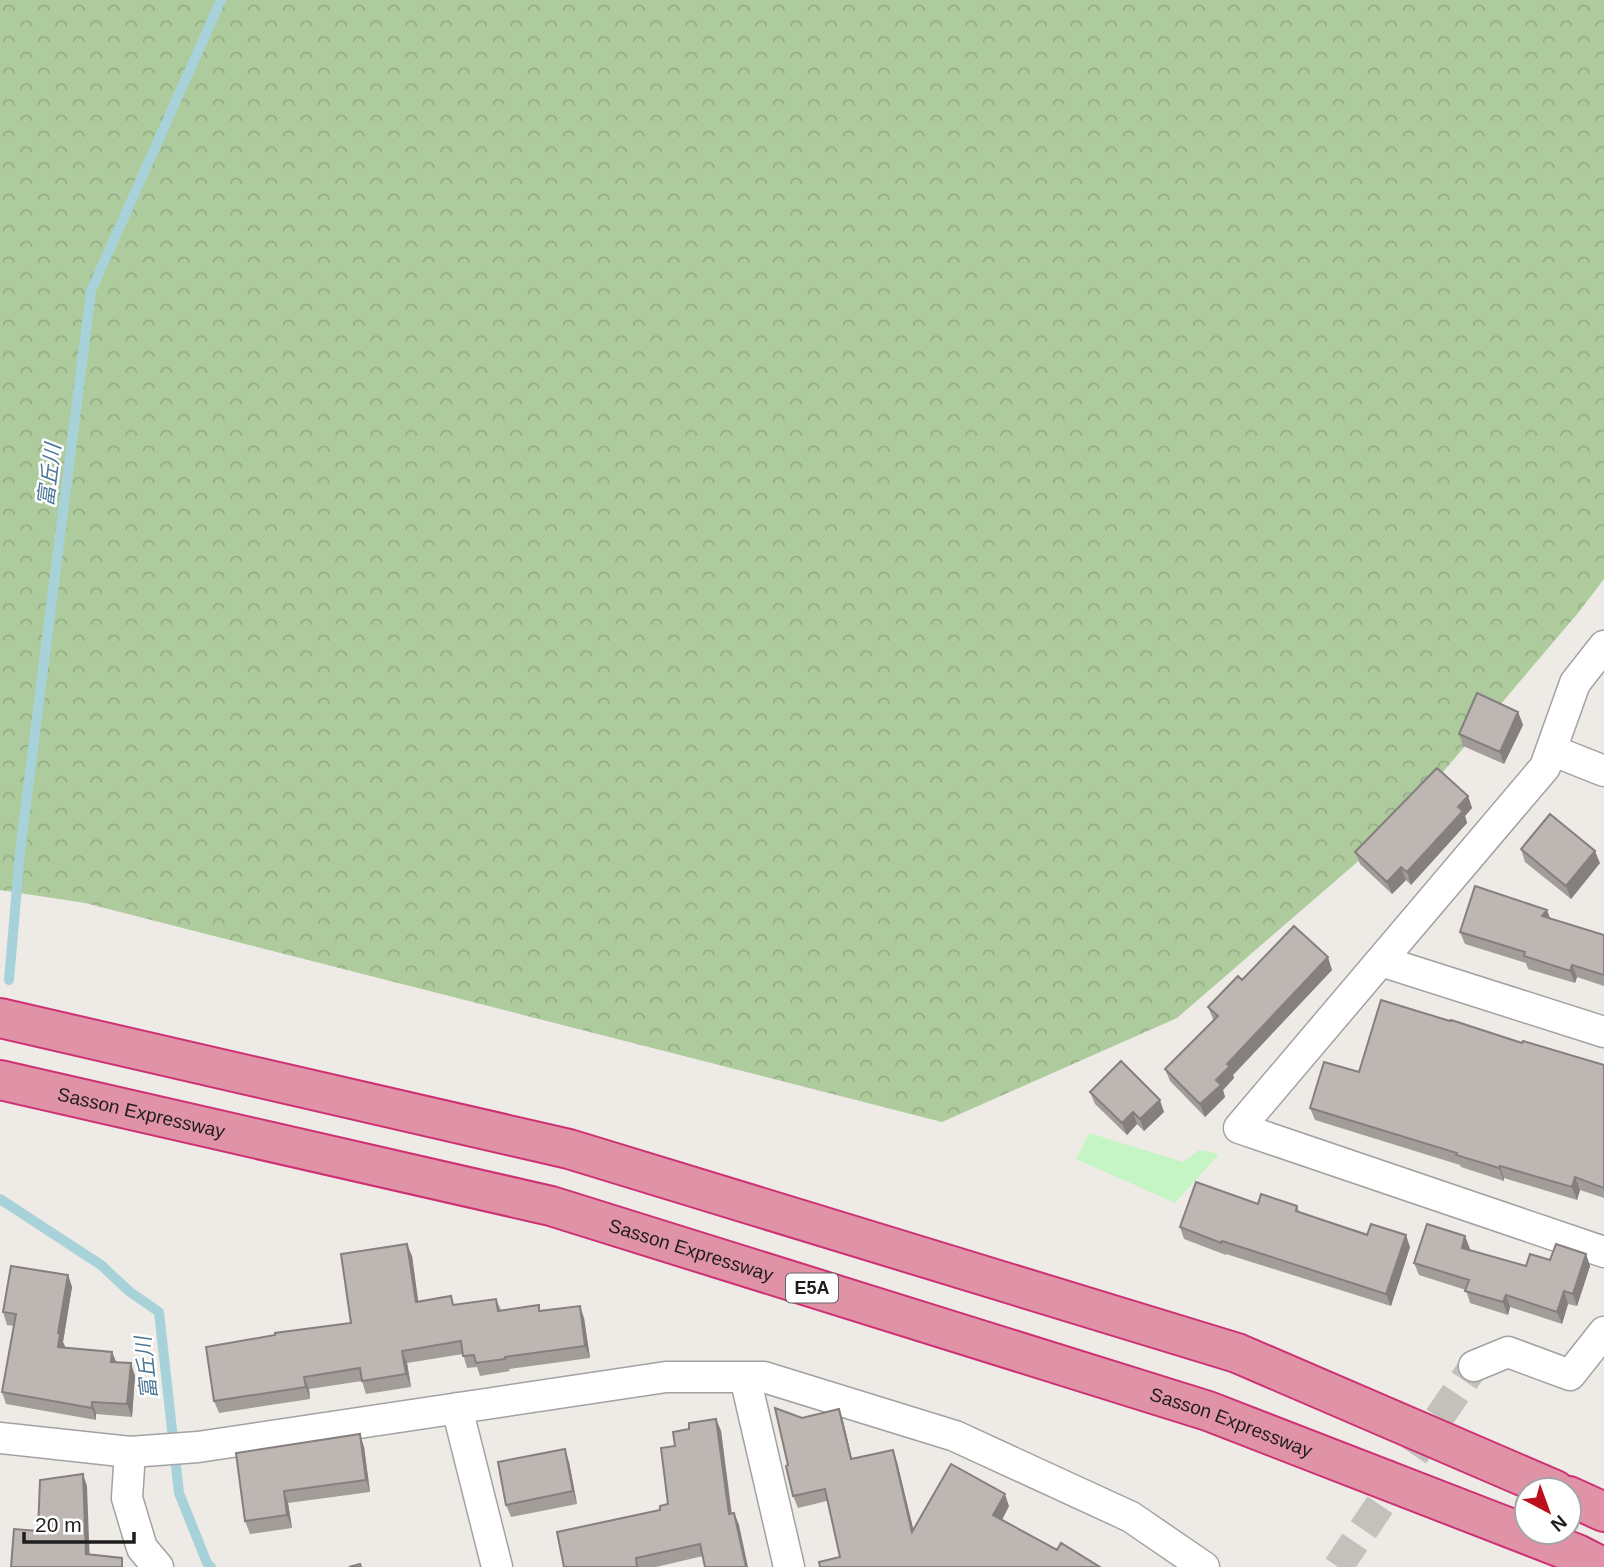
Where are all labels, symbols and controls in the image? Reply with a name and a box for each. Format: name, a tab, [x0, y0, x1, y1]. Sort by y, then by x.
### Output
water label: 富丘川	[34, 440, 64, 508]
street label: Sasson Expressway	[56, 1083, 228, 1142]
street label: Sasson Expressway	[606, 1214, 776, 1285]
road number: E5A	[786, 1274, 838, 1302]
water label: 富丘川	[131, 1333, 161, 1401]
street label: Sasson Expressway	[1148, 1383, 1316, 1461]
north arrow	[1513, 1476, 1583, 1546]
scale bar	[24, 1500, 135, 1544]
text: N	[1547, 1511, 1571, 1536]
text: 20 m	[35, 1513, 82, 1536]

